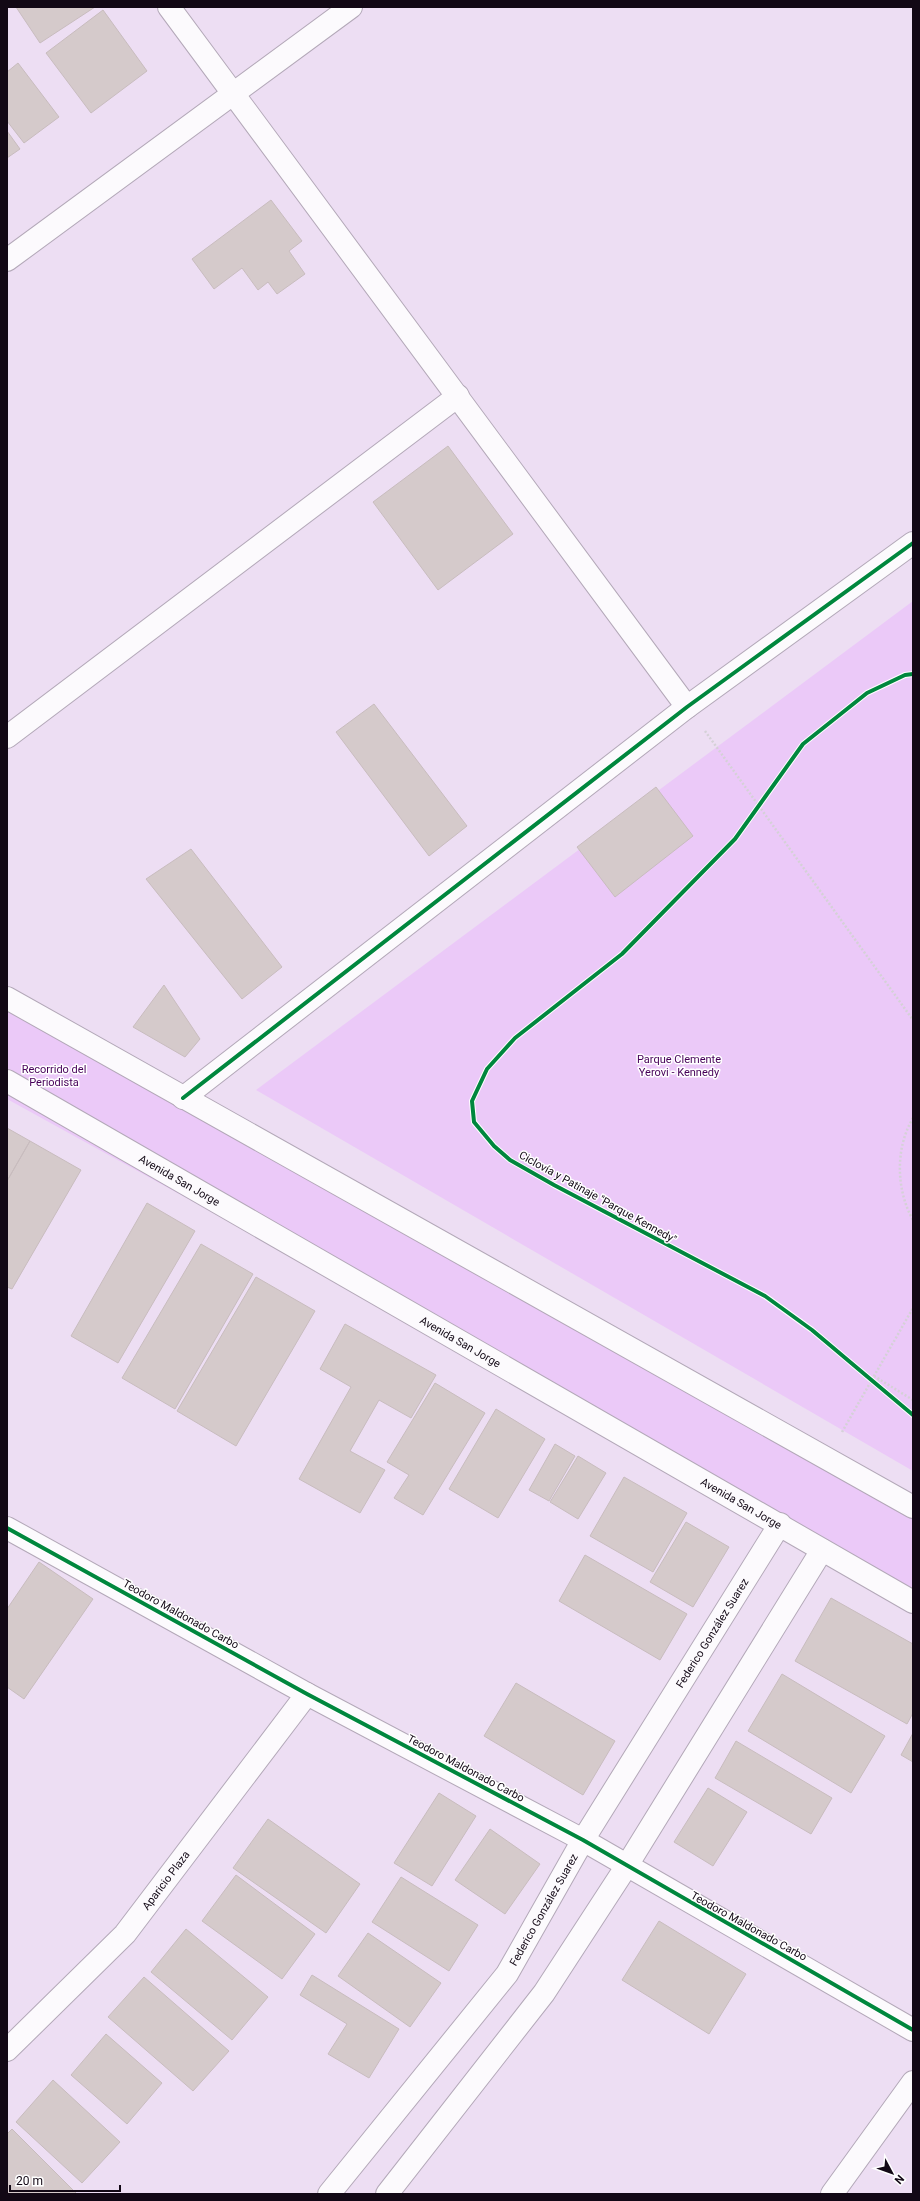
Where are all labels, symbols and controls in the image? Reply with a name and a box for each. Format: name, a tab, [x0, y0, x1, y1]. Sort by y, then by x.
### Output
park label: Parque Clemente Yerovi - Kennedy	[637, 1053, 721, 1079]
park label: Recorrido del Periodista	[22, 1063, 86, 1089]
street label: Ciclovía y Patinaje "Parque Kennedy"	[517, 1149, 679, 1246]
street label: Avenida San Jorge	[137, 1152, 222, 1209]
street label: Avenida San Jorge	[417, 1314, 503, 1371]
street label: Avenida San Jorge	[698, 1475, 784, 1532]
street label: Federico González Suarez	[673, 1576, 752, 1690]
street label: Teodoro Maldonado Carbo	[121, 1577, 241, 1652]
street label: Teodoro Maldonado Carbo	[405, 1732, 526, 1805]
street label: Aparicio Plaza	[140, 1849, 193, 1912]
street label: Federico González Suarez	[507, 1851, 581, 1968]
street label: Teodoro Maldonado Carbo	[689, 1889, 809, 1964]
north arrow	[872, 2153, 912, 2193]
scale bar	[10, 2167, 120, 2193]
text: N	[892, 2172, 907, 2187]
text: 20 m	[16, 2174, 43, 2188]

